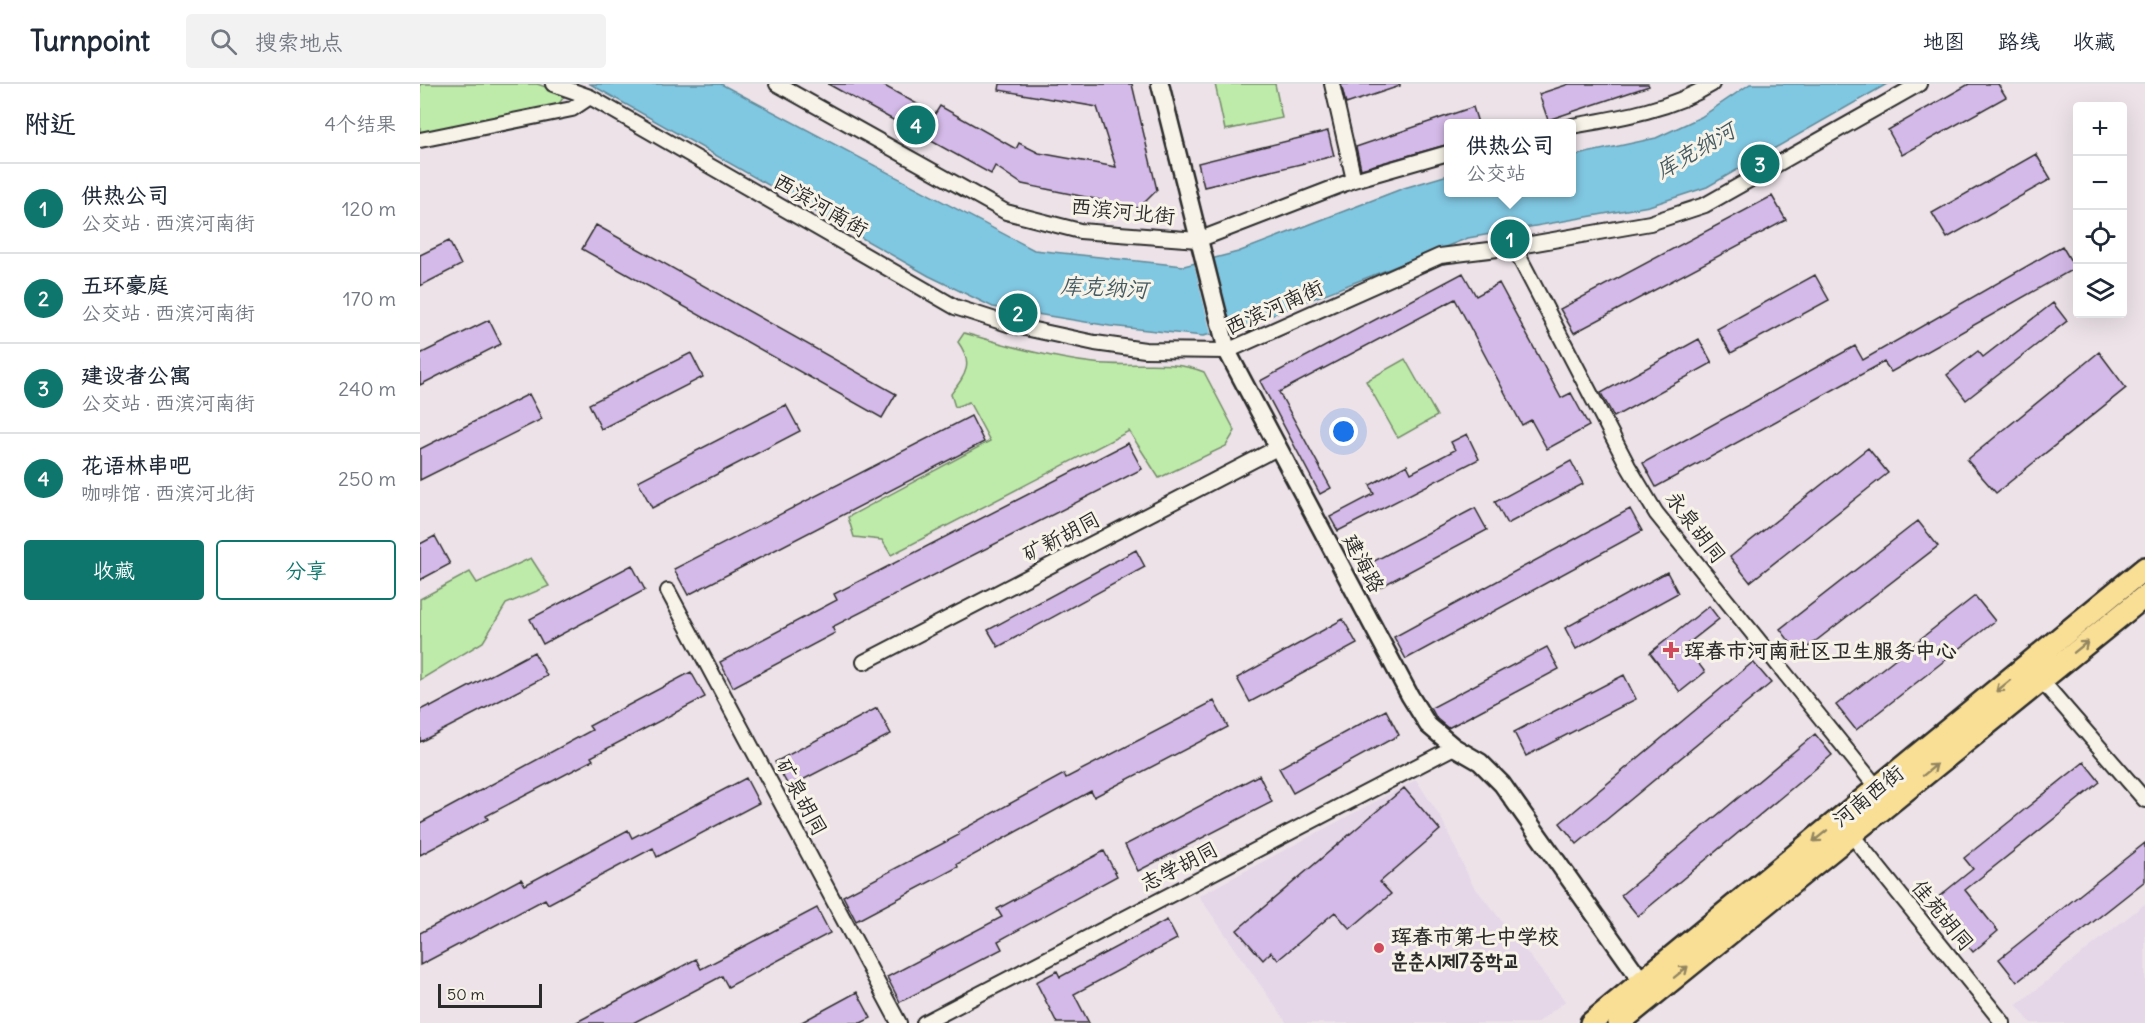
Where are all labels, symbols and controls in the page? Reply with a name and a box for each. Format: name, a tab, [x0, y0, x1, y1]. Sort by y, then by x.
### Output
search box	[186, 14, 606, 68]
text: Turnpoint	[30, 23, 150, 59]
icon: search	[207, 25, 240, 58]
text: 搜索地点	[255, 28, 343, 56]
text: 地图	[1923, 28, 1965, 55]
text: 路线	[1998, 28, 2040, 55]
text: 收藏	[2073, 28, 2115, 55]
pin: 4	[896, 102, 936, 147]
map controls	[2073, 102, 2127, 318]
button: +	[2073, 102, 2127, 156]
text: 附近	[24, 107, 76, 140]
text: 4个结果	[324, 111, 396, 136]
water label: 库克纳河	[1650, 114, 1743, 184]
popup	[1444, 119, 1576, 197]
text: 供热公司	[1466, 131, 1554, 159]
pin: 3	[1740, 142, 1780, 187]
button: −	[2073, 156, 2127, 210]
text: 公交站	[1466, 160, 1526, 185]
street label: 西滨河南街	[769, 167, 873, 243]
text: 供热公司	[81, 181, 169, 209]
street label: 西滨河北街	[1069, 192, 1177, 230]
text: 1	[40, 196, 47, 221]
text: 120 m	[342, 196, 396, 221]
text: 公交站 · 西滨河南街	[81, 210, 255, 235]
button: locate	[2073, 210, 2127, 264]
pin: 1	[1490, 216, 1530, 262]
button: layers	[2073, 264, 2127, 318]
text: 五环豪庭	[81, 271, 169, 299]
water label: 库克纳河	[1059, 271, 1152, 303]
street label: 西滨河南街	[1221, 273, 1327, 341]
text: 2	[38, 286, 49, 311]
text: 170 m	[343, 286, 396, 311]
pin: 2	[998, 290, 1038, 336]
text: 公交站 · 西滨河南街	[81, 300, 255, 325]
text: 建设者公寓	[81, 361, 191, 389]
text: 3	[38, 376, 49, 401]
text: 240 m	[338, 376, 396, 401]
text: 公交站 · 西滨河南街	[81, 390, 255, 415]
your location	[1329, 417, 1358, 446]
text: 花语林串吧	[81, 451, 191, 479]
text: 4	[38, 466, 49, 491]
text: 250 m	[338, 466, 396, 491]
text: 咖啡馆 · 西滨河北街	[81, 480, 255, 505]
street label: 永泉胡同	[1660, 485, 1732, 569]
street label: 矿新胡同	[1017, 505, 1105, 567]
street label: 建海路	[1337, 529, 1391, 597]
button: 收藏	[24, 540, 204, 600]
button: 分享	[216, 540, 396, 600]
place label: 珲春市河南社区卫生服务中心	[1684, 637, 1957, 664]
marker: 珲春市河南社区卫生服务中心	[1662, 641, 1680, 659]
one-way arrow	[2073, 641, 2089, 654]
one-way arrow	[1995, 679, 2011, 692]
street label: 矿泉胡同	[770, 754, 834, 840]
street label: 河南西街	[1827, 759, 1909, 833]
one-way arrow	[1922, 763, 1937, 777]
one-way arrow	[1812, 830, 1828, 843]
street label: 志学胡同	[1135, 835, 1223, 897]
street label: 佳苑胡同	[1906, 874, 1980, 956]
place label: 珲春市第七中学校 훈춘시제7중학교	[1391, 923, 1559, 974]
marker: 珲春市第七中学校 훈춘시제7중학교	[1372, 941, 1386, 955]
one-way arrow	[1672, 966, 1688, 979]
scale bar	[438, 981, 542, 1008]
text: 50 m	[447, 984, 485, 1004]

